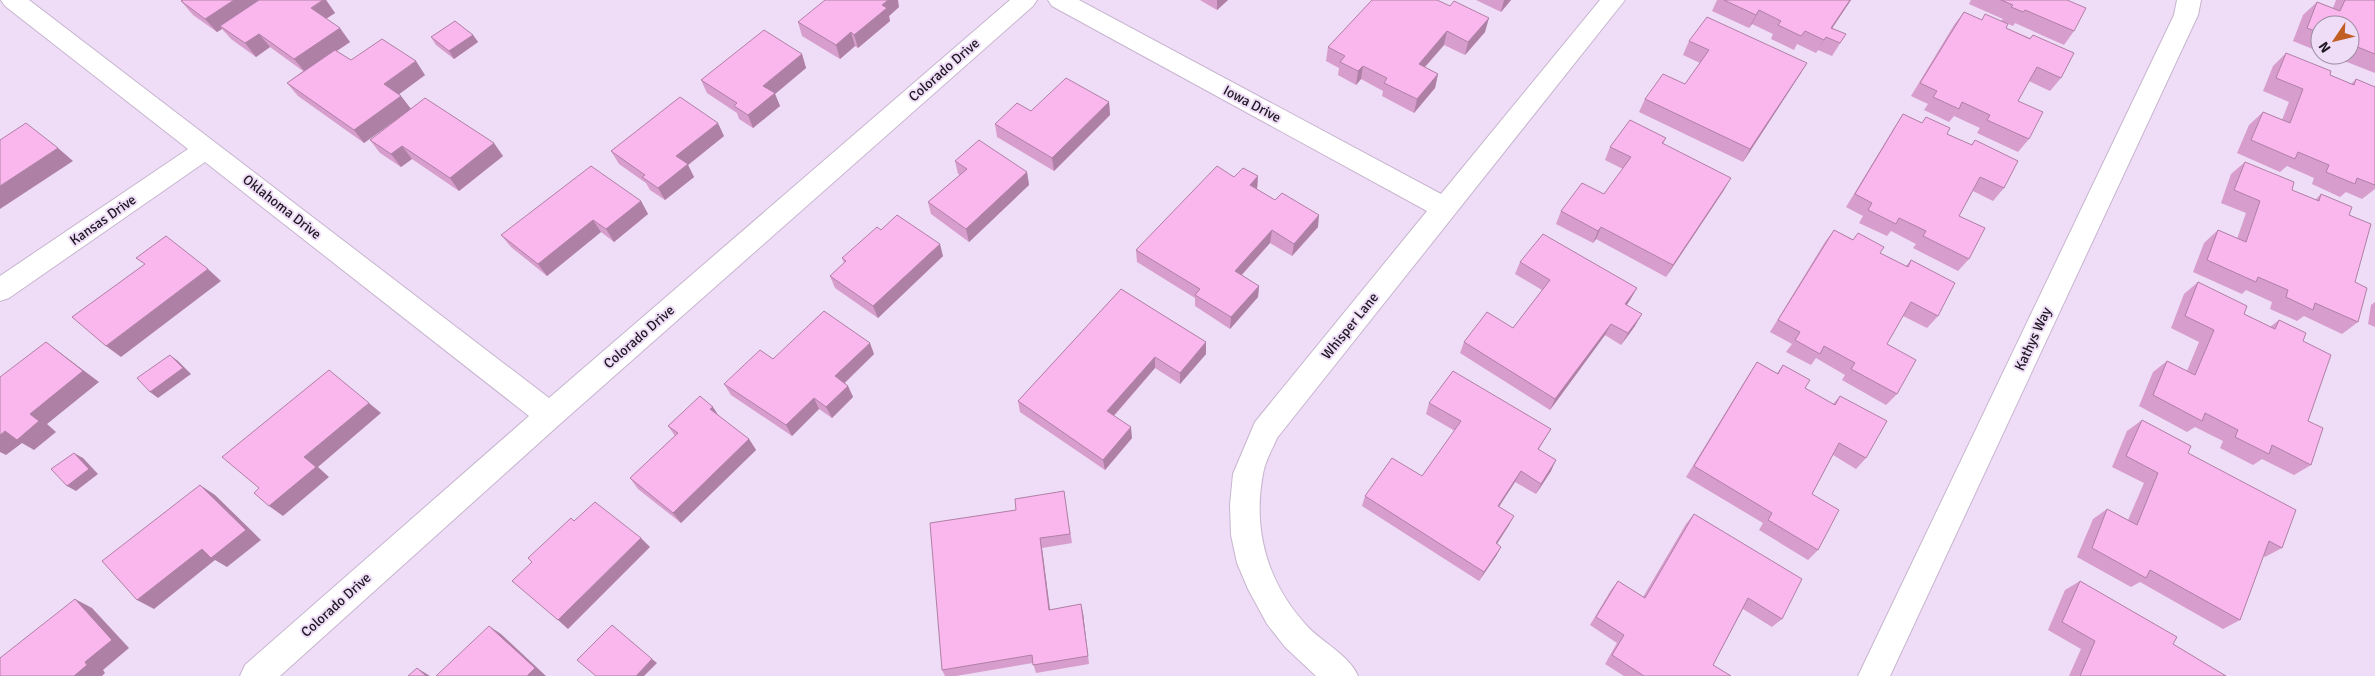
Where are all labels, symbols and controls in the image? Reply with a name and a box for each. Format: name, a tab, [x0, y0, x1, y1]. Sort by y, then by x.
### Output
north arrow	[2310, 15, 2360, 65]
street label: Colorado Drive	[905, 35, 983, 105]
text: N	[2315, 38, 2335, 56]
street label: Iowa Drive	[1220, 82, 1284, 126]
street label: Oklahoma Drive	[239, 171, 325, 243]
street label: Kansas Drive	[67, 191, 139, 249]
street label: Whisper Lane	[1318, 289, 1382, 363]
street label: Colorado Drive	[600, 302, 678, 372]
street label: Kathys Way	[2011, 304, 2055, 373]
street label: Colorado Drive	[298, 569, 374, 641]

